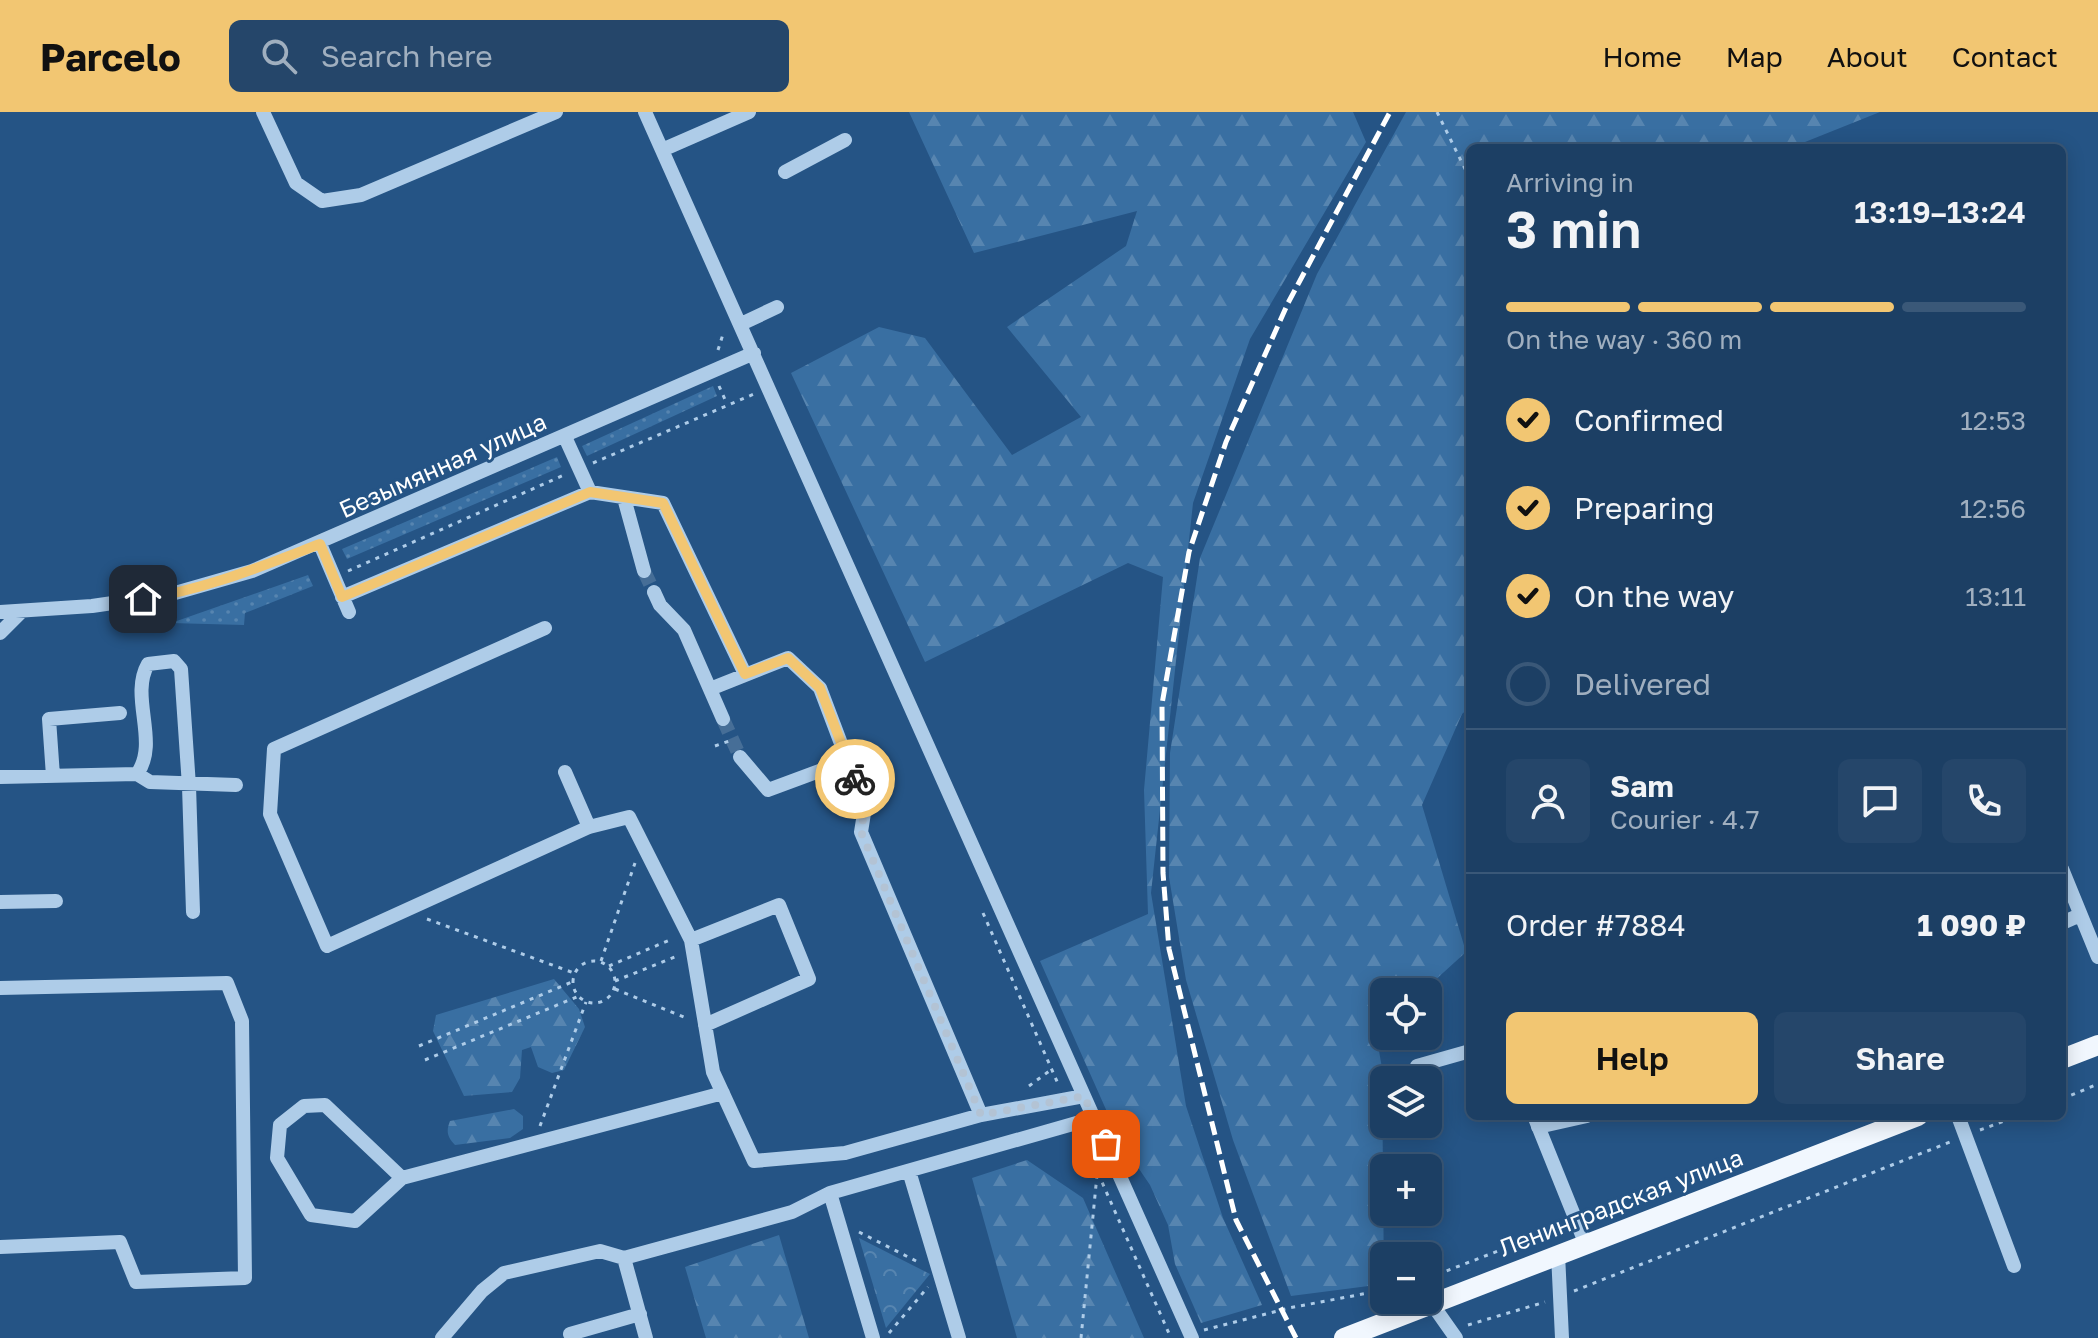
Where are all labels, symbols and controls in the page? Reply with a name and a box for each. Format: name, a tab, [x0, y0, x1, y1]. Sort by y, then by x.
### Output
search box	[229, 20, 789, 92]
text: Parcelo	[40, 34, 181, 79]
icon: search	[257, 34, 301, 78]
text: Search here	[321, 38, 493, 74]
text: Home	[1603, 40, 1682, 73]
text: Map	[1726, 40, 1783, 73]
text: About	[1827, 40, 1908, 73]
text: Contact	[1952, 40, 2058, 73]
text: Arriving in	[1506, 167, 1634, 198]
text: 13:19–13:24	[1854, 194, 2026, 230]
text: 3 min	[1506, 197, 1641, 259]
text: On the way · 360 m	[1506, 324, 1742, 355]
icon: check	[1506, 398, 1550, 442]
text: Confirmed	[1574, 402, 1724, 438]
text: 12:53	[1960, 405, 2026, 436]
street label: Безымянная улица	[334, 406, 551, 523]
icon: check	[1506, 486, 1550, 530]
text: Preparing	[1574, 490, 1715, 526]
text: 12:56	[1960, 493, 2026, 524]
pin	[109, 565, 177, 633]
icon: check	[1506, 574, 1550, 618]
icon: home	[121, 577, 165, 621]
text: On the way	[1574, 578, 1734, 614]
text: 13:11	[1965, 581, 2026, 612]
text: Delivered	[1574, 666, 1711, 702]
courier	[815, 739, 895, 819]
icon: bike	[833, 757, 877, 801]
button: person	[1506, 759, 1590, 843]
button: chat	[1838, 759, 1922, 843]
button: phone	[1942, 759, 2026, 843]
text: Sam	[1610, 768, 1674, 804]
text: Courier · 4.7	[1610, 804, 1760, 835]
text: Order #7884	[1506, 907, 1686, 943]
text: 1 090 ₽	[1917, 907, 2026, 943]
map controls	[1370, 978, 1442, 1314]
button: locate	[1370, 978, 1442, 1050]
button: Help	[1506, 1012, 1758, 1104]
button: Share	[1774, 1012, 2026, 1104]
button: layers	[1370, 1066, 1442, 1138]
pin	[1072, 1110, 1140, 1178]
icon: bag	[1084, 1122, 1128, 1166]
street label: Ленинградская улица	[1494, 1142, 1747, 1262]
button: +	[1370, 1154, 1442, 1226]
button: −	[1370, 1242, 1442, 1314]

